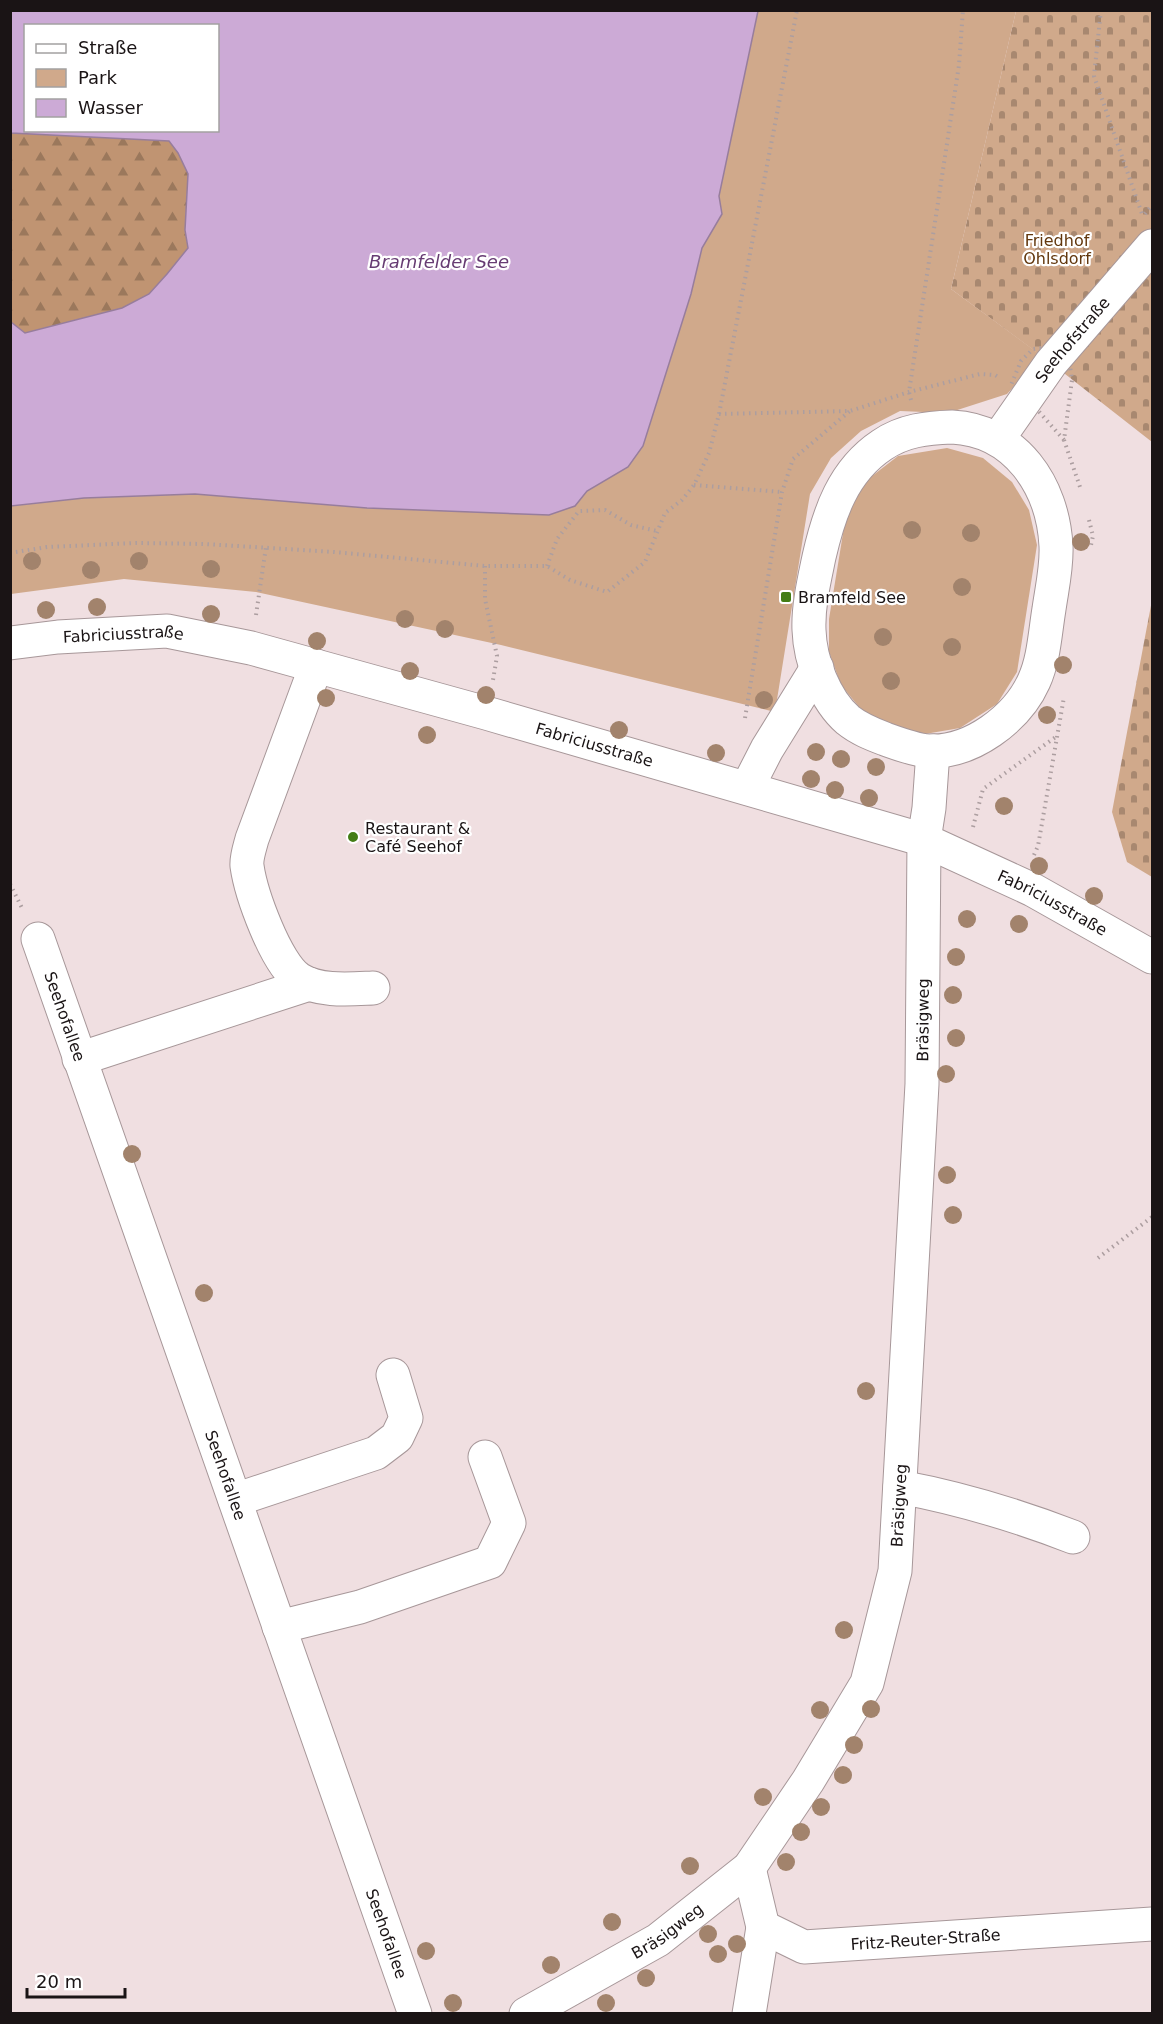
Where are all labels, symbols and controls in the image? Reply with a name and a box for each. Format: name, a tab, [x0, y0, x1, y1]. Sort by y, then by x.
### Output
legend	[24, 24, 219, 132]
text: Straße	[78, 37, 137, 58]
text: Park	[78, 67, 117, 88]
text: Wasser	[78, 97, 144, 118]
park label: Friedhof Ohlsdorf	[1023, 231, 1091, 268]
water label: Bramfelder See	[369, 251, 509, 272]
street label: Seehofstraße	[1031, 293, 1113, 386]
place label: Bramfeld See	[798, 588, 906, 607]
marker: Bramfeld See	[779, 590, 793, 604]
street label: Fabriciusstraße	[62, 621, 186, 646]
street label: Fabriciusstraße	[534, 718, 655, 770]
place label: Restaurant & Café Seehof	[365, 819, 470, 856]
marker: Restaurant & Café Seehof	[346, 830, 360, 844]
street label: Fabriciusstraße	[995, 866, 1111, 939]
street label: Seehofallee	[41, 969, 90, 1064]
street label: Bräsigweg	[913, 978, 932, 1062]
street label: Seehofallee	[201, 1428, 250, 1522]
street label: Bräsigweg	[887, 1463, 910, 1548]
street label: Seehofallee	[362, 1886, 411, 1981]
street label: Bräsigweg	[628, 1899, 707, 1962]
street label: Fritz-Reuter-Straße	[850, 1925, 1001, 1953]
scale bar	[27, 1961, 124, 1999]
text: 20 m	[36, 1971, 82, 1992]

